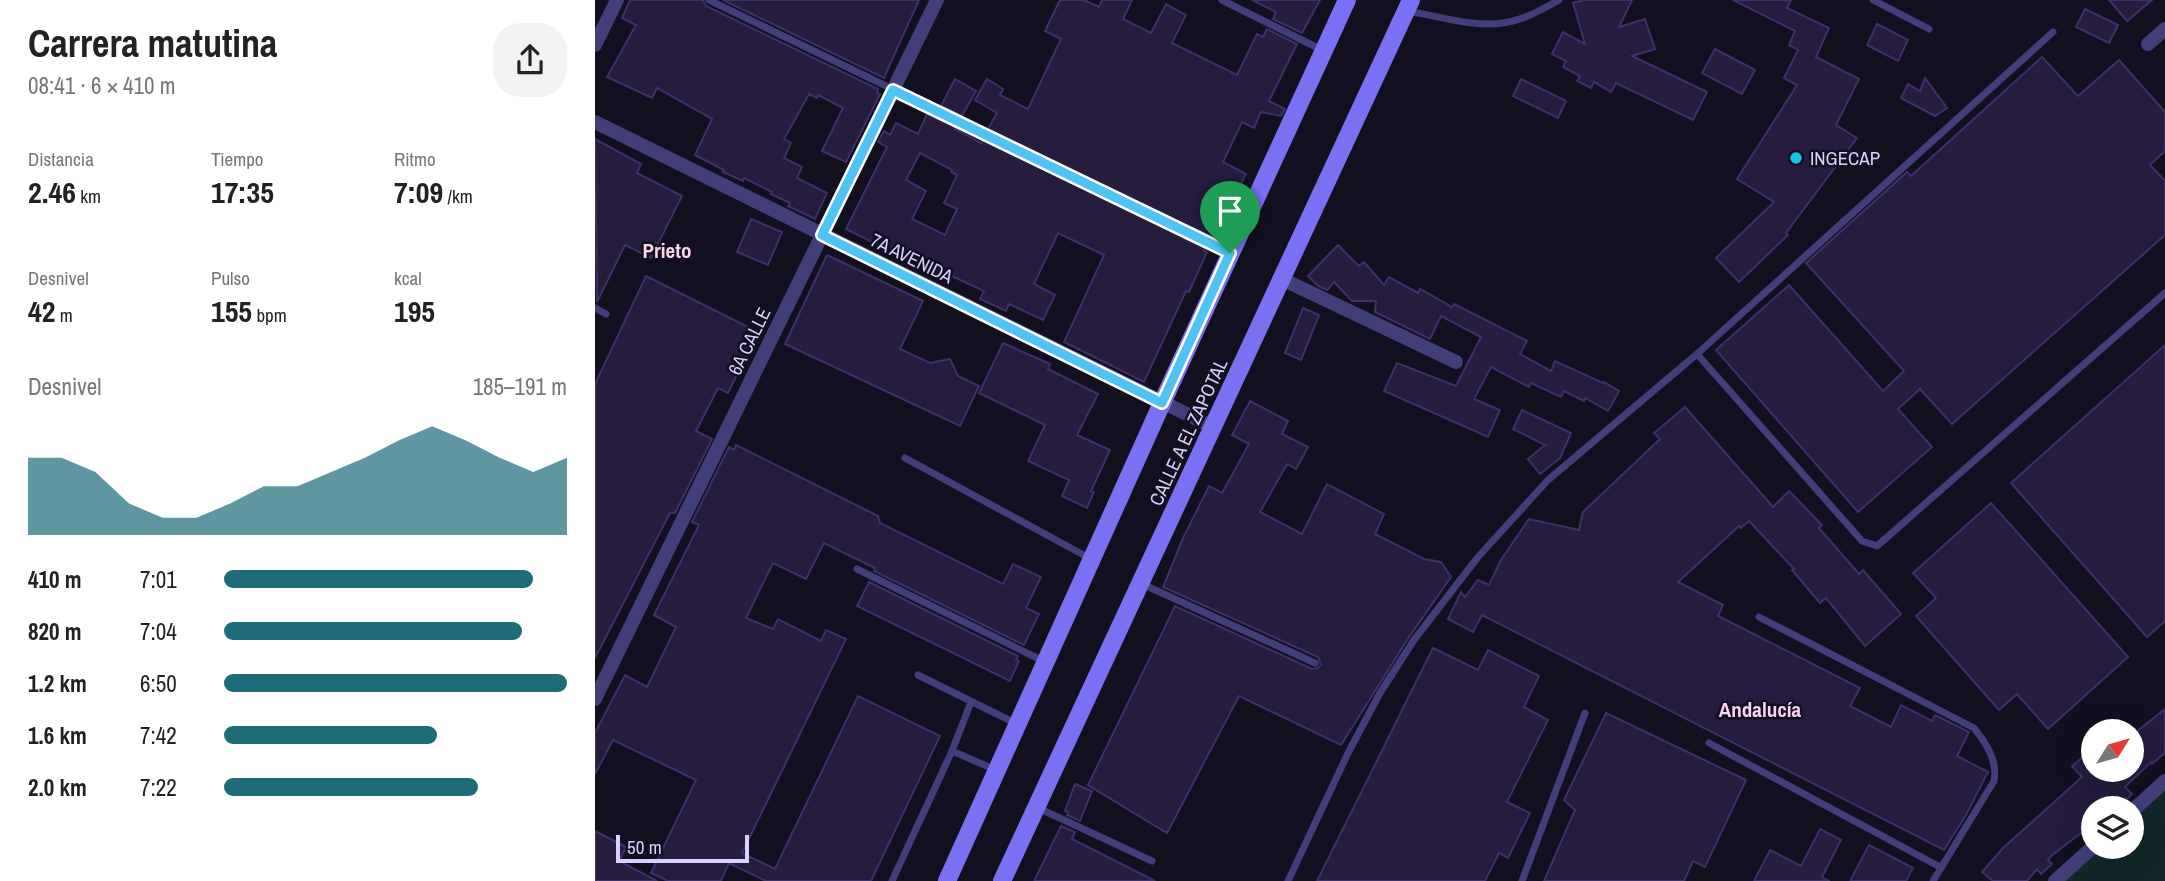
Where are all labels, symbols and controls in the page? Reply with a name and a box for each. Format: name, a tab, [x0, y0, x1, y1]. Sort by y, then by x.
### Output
text: Carrera matutina	[28, 18, 277, 69]
button: share	[493, 23, 567, 97]
text: 08:41 · 6 × 410 m	[28, 70, 175, 101]
place label: INGECAP	[1810, 145, 1880, 171]
text: Distancia	[28, 146, 94, 172]
text: Tiempo	[211, 146, 263, 172]
text: Ritmo	[394, 146, 436, 172]
marker: INGECAP	[1788, 150, 1804, 166]
text: 2.46	[28, 172, 76, 212]
text: 17:35	[211, 172, 274, 212]
text: 7:09	[394, 172, 443, 212]
pin	[1200, 181, 1260, 253]
text: km	[76, 183, 101, 209]
text: /km	[443, 183, 473, 209]
icon: arrive	[1211, 192, 1249, 230]
street label: 7A AVENIDA	[866, 227, 958, 289]
district label: Prieto	[643, 236, 691, 265]
text: Desnivel	[28, 265, 89, 291]
text: Pulso	[211, 265, 250, 291]
text: kcal	[394, 265, 422, 291]
text: 42	[28, 291, 55, 331]
text: 155	[211, 291, 252, 331]
text: 195	[394, 291, 435, 331]
text: m	[55, 302, 73, 328]
text: bpm	[252, 302, 287, 328]
street label: 6A CALLE	[722, 303, 776, 379]
street label: CALLE A EL ZAPOTAL	[1143, 354, 1234, 510]
text: Desnivel	[28, 371, 101, 402]
text: 185–191 m	[473, 371, 567, 402]
text: 410 m	[28, 564, 81, 595]
text: 7:01	[140, 564, 177, 595]
text: 820 m	[28, 616, 81, 647]
text: 7:04	[140, 616, 177, 647]
text: 1.2 km	[28, 668, 87, 699]
text: 6:50	[140, 668, 177, 699]
district label: Andalucía	[1719, 695, 1802, 724]
north arrow	[2081, 719, 2144, 782]
map controls	[2081, 719, 2144, 859]
text: 1.6 km	[28, 720, 87, 751]
text: 7:42	[140, 720, 177, 751]
text: 2.0 km	[28, 772, 87, 803]
text: 7:22	[140, 772, 177, 803]
button: layers	[2081, 796, 2144, 859]
scale bar	[616, 832, 749, 864]
text: 50 m	[627, 834, 662, 860]

